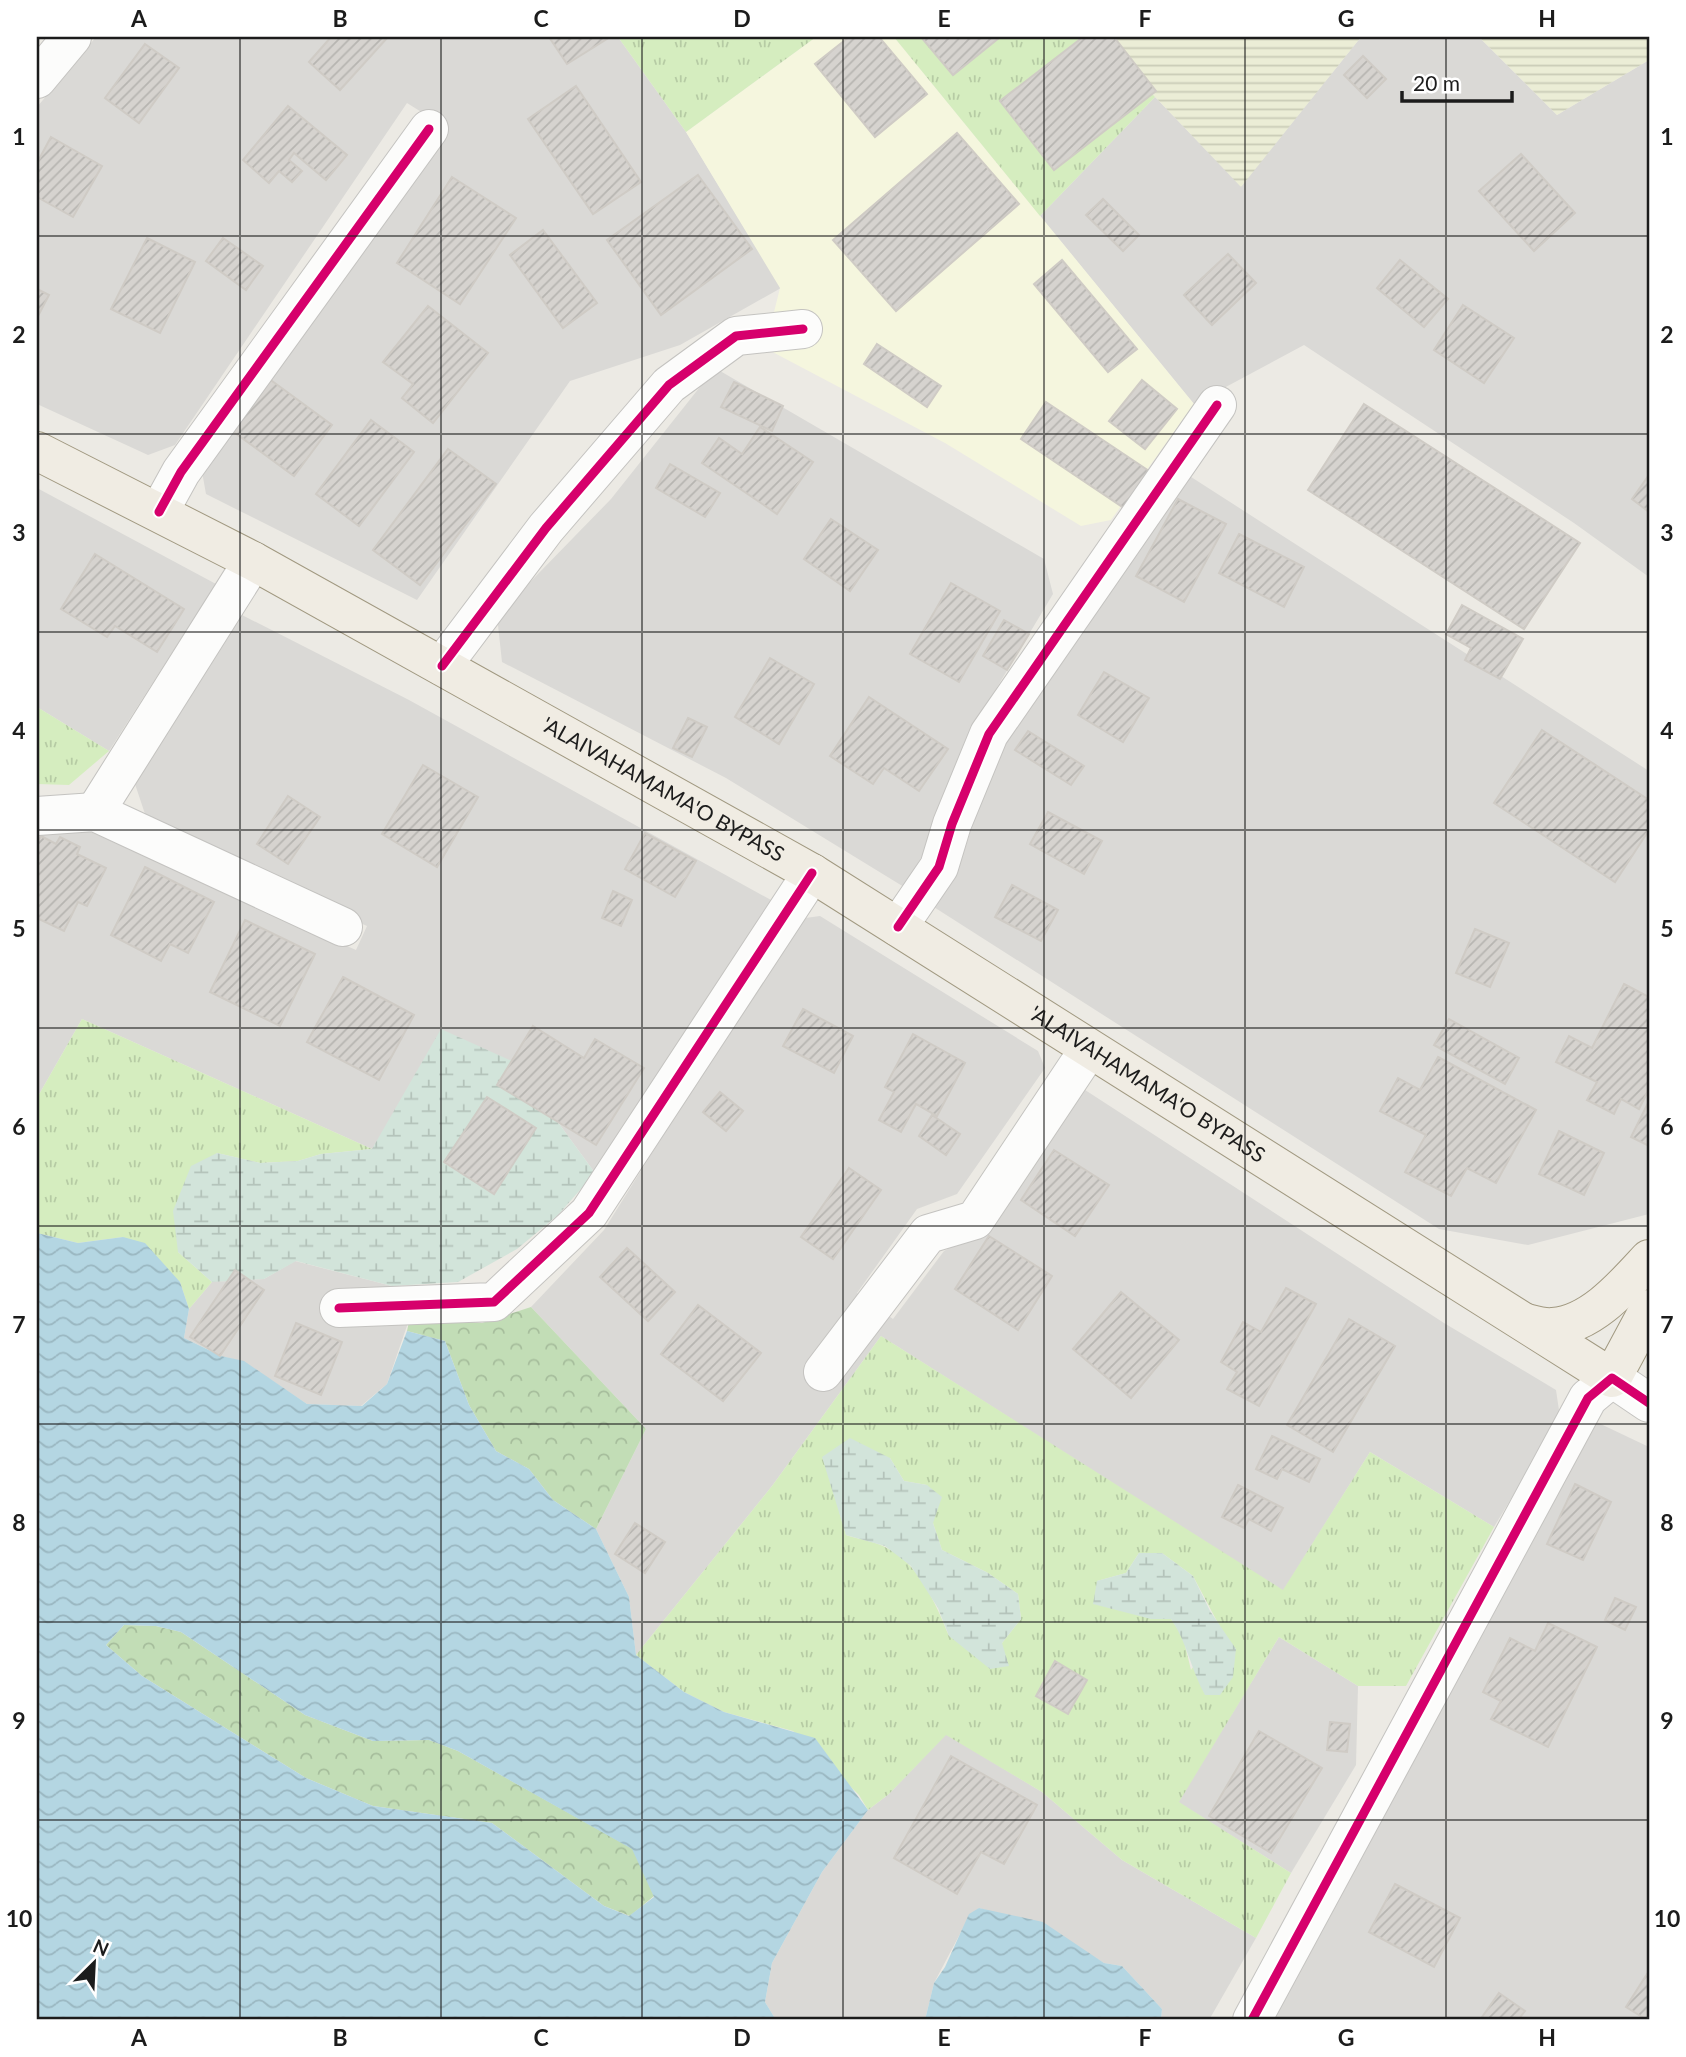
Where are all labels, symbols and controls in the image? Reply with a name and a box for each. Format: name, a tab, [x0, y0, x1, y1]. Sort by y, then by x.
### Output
text: A	[130, 4, 148, 32]
text: B	[332, 4, 348, 32]
text: C	[533, 4, 549, 32]
text: D	[733, 4, 751, 32]
text: E	[937, 4, 951, 32]
text: F	[1138, 4, 1152, 32]
text: G	[1338, 4, 1354, 32]
text: H	[1538, 4, 1556, 32]
scale bar	[1402, 60, 1513, 104]
text: 20 m	[1413, 70, 1460, 95]
text: 1	[12, 122, 26, 150]
text: 1	[1660, 122, 1674, 150]
text: 2	[12, 320, 26, 348]
text: 2	[1660, 320, 1674, 348]
text: 3	[12, 518, 26, 546]
text: 3	[1660, 518, 1674, 546]
street label: 'ALAIVAHAMAMA'O BYPASS	[538, 711, 789, 866]
text: 4	[12, 716, 26, 744]
text: 4	[1660, 716, 1674, 744]
text: 5	[12, 914, 26, 942]
text: 5	[1660, 914, 1674, 942]
street label: 'ALAIVAHAMAMA'O BYPASS	[1026, 1000, 1270, 1167]
text: 6	[12, 1112, 26, 1140]
text: 6	[1660, 1112, 1674, 1140]
text: 7	[12, 1310, 26, 1338]
text: 7	[1660, 1310, 1674, 1338]
text: 8	[12, 1508, 26, 1536]
text: 8	[1660, 1508, 1674, 1536]
text: 9	[12, 1706, 26, 1734]
text: 9	[1660, 1706, 1674, 1734]
text: 10	[6, 1904, 32, 1932]
text: 10	[1654, 1904, 1680, 1932]
north arrow	[60, 1927, 130, 1997]
text: N	[90, 1934, 112, 1960]
text: A	[130, 2023, 148, 2051]
text: B	[332, 2023, 348, 2051]
text: C	[533, 2023, 549, 2051]
text: D	[733, 2023, 751, 2051]
text: E	[937, 2023, 951, 2051]
text: F	[1138, 2023, 1152, 2051]
text: G	[1338, 2023, 1354, 2051]
text: H	[1538, 2023, 1556, 2051]

